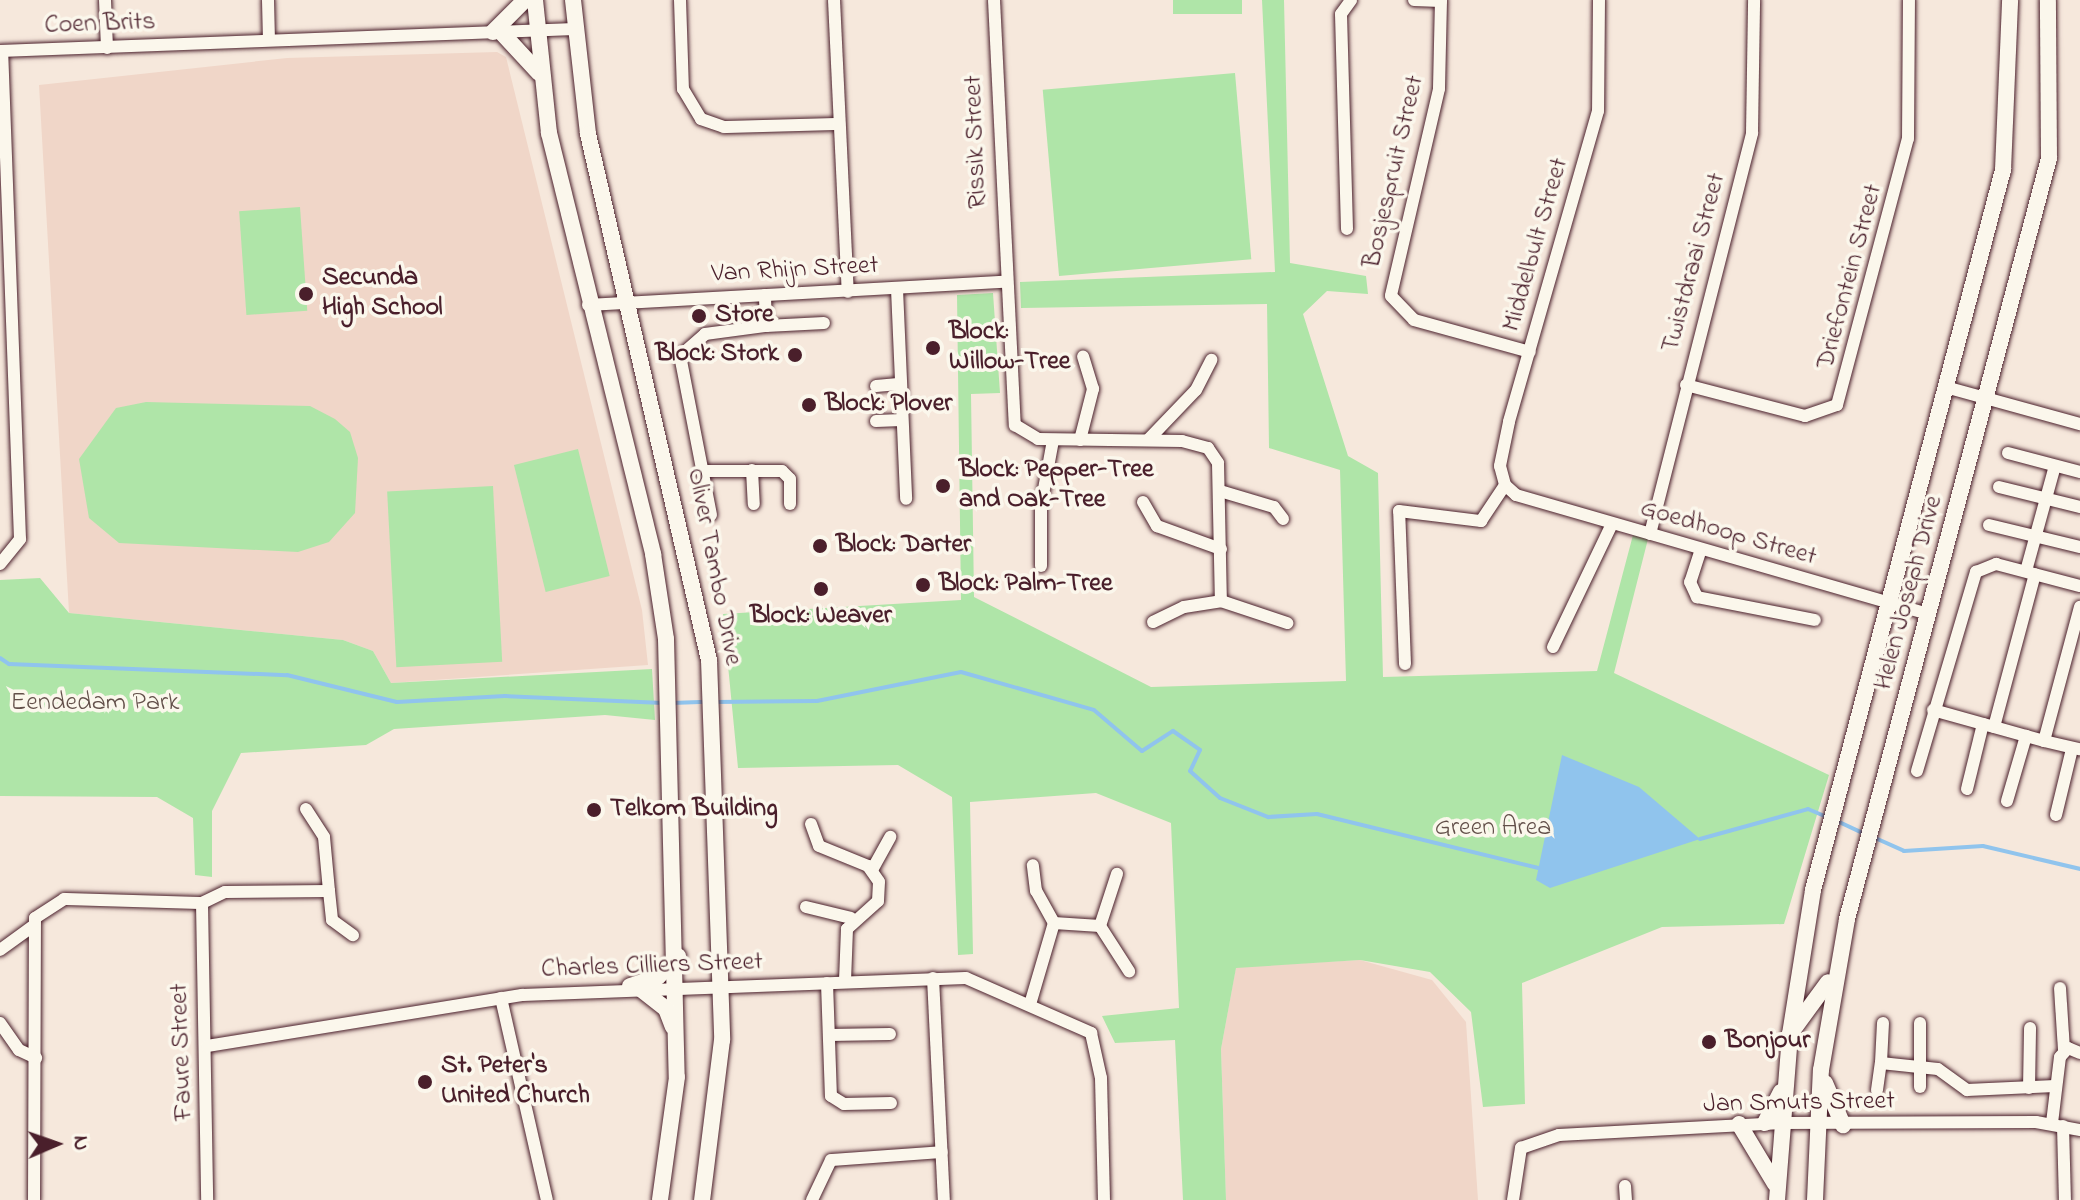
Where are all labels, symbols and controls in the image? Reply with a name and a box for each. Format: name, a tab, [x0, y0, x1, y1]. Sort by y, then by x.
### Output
street label: Coen Brits	[44, 7, 156, 43]
street label: Bosjespruit Street	[1358, 73, 1432, 271]
street label: Rissik Street	[959, 75, 995, 209]
street label: Middelbult Street	[1497, 154, 1577, 336]
street label: Twistdraai Street	[1656, 170, 1734, 356]
street label: Driefontein Street	[1811, 181, 1891, 373]
street label: Van Rhijn Street	[711, 251, 879, 291]
place label: Secunda High School	[322, 263, 443, 324]
marker: Secunda High School	[297, 285, 315, 303]
place label: Store	[715, 300, 774, 332]
marker: Store	[690, 307, 708, 325]
place label: Block: Willow-Tree	[949, 317, 1070, 378]
place label: Block: Stork	[655, 339, 779, 371]
marker: Block: Willow-Tree	[924, 339, 942, 357]
marker: Block: Stork	[786, 346, 804, 364]
place label: Block: Plover	[825, 389, 952, 421]
marker: Block: Plover	[800, 396, 818, 414]
place label: Block: Pepper-Tree and Oak-Tree	[959, 455, 1154, 516]
street label: Oliver Tambo Drive	[679, 466, 747, 668]
marker: Block: Pepper-Tree and Oak-Tree	[934, 477, 952, 495]
street label: Helen Joseph Drive	[1869, 493, 1951, 693]
street label: Goedhoop Street	[1636, 494, 1820, 574]
place label: Block: Darter	[836, 530, 971, 562]
marker: Block: Darter	[811, 537, 829, 555]
place label: Block: Palm-Tree	[939, 569, 1113, 601]
marker: Block: Palm-Tree	[914, 576, 932, 594]
marker: Block: Weaver	[812, 580, 830, 598]
place label: Block: Weaver	[750, 601, 892, 633]
park label: Eendedam Park	[11, 688, 179, 720]
place label: Telkom Building	[610, 794, 778, 826]
marker: Telkom Building	[585, 801, 603, 819]
park label: Green Area	[1435, 813, 1551, 845]
street label: Charles Cilliers Street	[541, 948, 763, 986]
street label: Faure Street	[165, 983, 201, 1121]
place label: Bonjour	[1725, 1026, 1810, 1058]
marker: Bonjour	[1700, 1033, 1718, 1051]
place label: St. Peter's United Church	[441, 1051, 590, 1112]
marker: St. Peter's United Church	[416, 1073, 434, 1091]
street label: Jan Smuts Street	[1703, 1087, 1895, 1121]
north arrow	[16, 1104, 96, 1184]
text: N	[64, 1135, 96, 1151]

